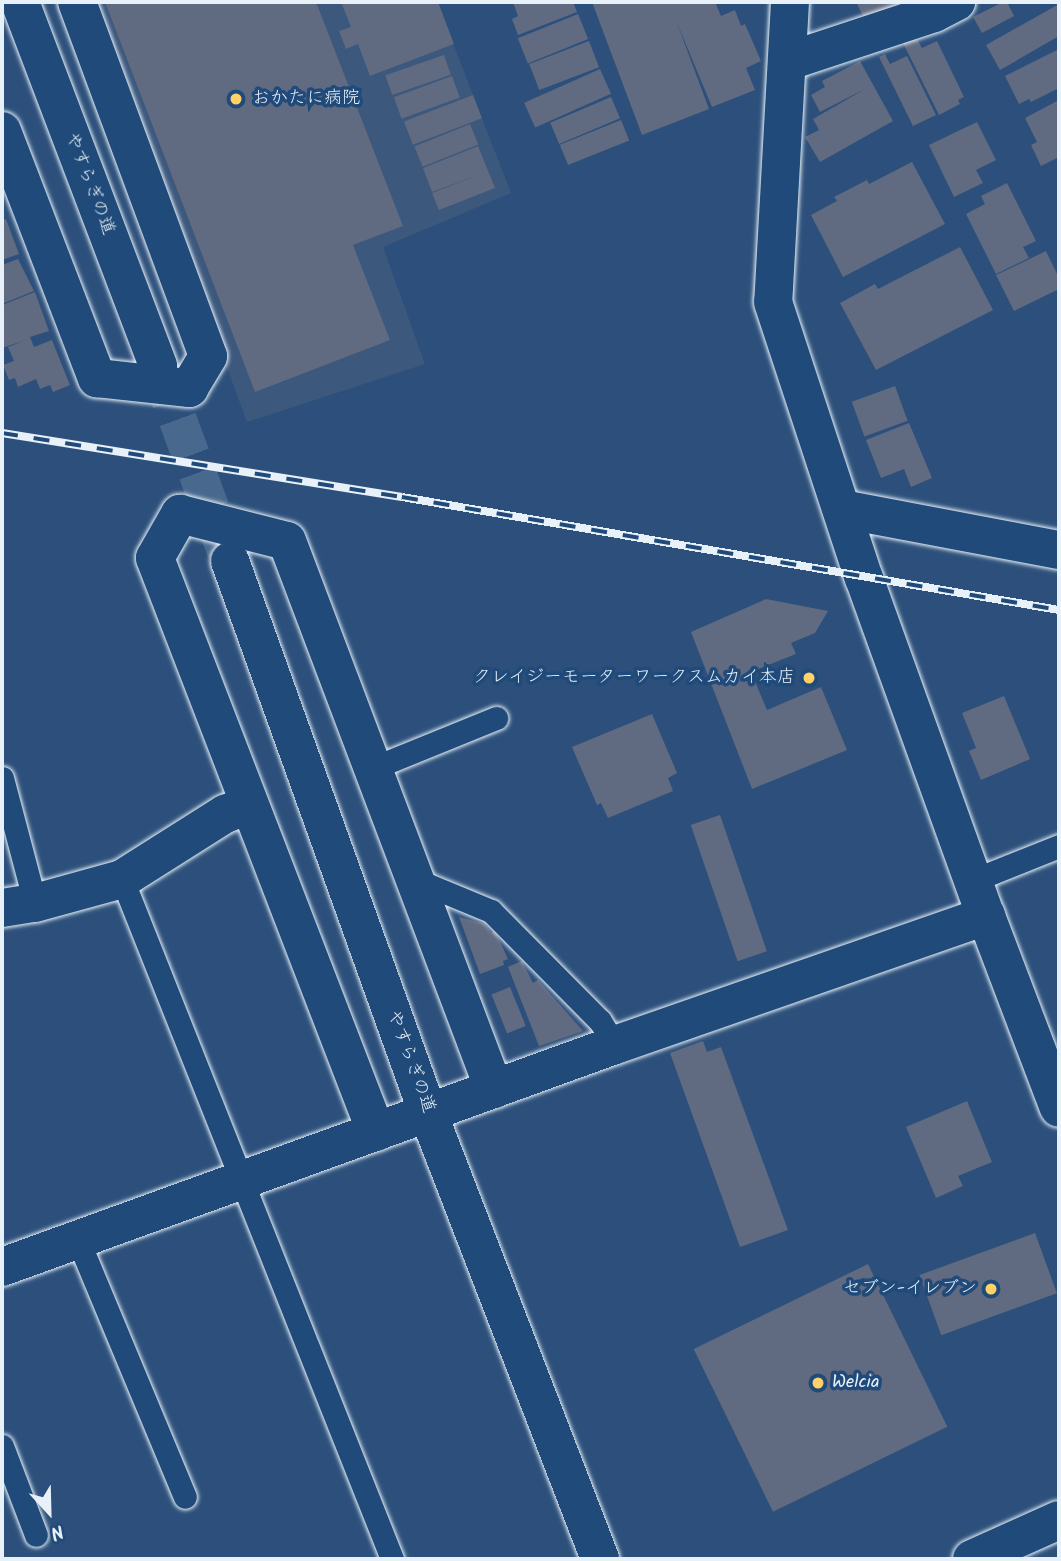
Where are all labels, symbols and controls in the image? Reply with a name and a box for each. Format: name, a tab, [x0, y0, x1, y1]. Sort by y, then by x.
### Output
place label: おかたに病院	[252, 88, 360, 110]
marker: おかたに病院	[226, 89, 246, 109]
street label: やすらぎの道	[60, 130, 118, 238]
place label: クレイジーモーターワークスムカイ本店	[471, 667, 795, 689]
marker: クレイジーモーターワークスムカイ本店	[801, 670, 817, 686]
street label: やすらぎの道	[381, 1008, 439, 1116]
place label: セブン-イレブン	[843, 1278, 977, 1300]
marker: セブン-イレブン	[983, 1281, 999, 1297]
place label: Welcia	[832, 1372, 879, 1394]
marker: Welcia	[810, 1375, 826, 1391]
north arrow	[14, 1477, 84, 1547]
text: N	[46, 1515, 68, 1548]

